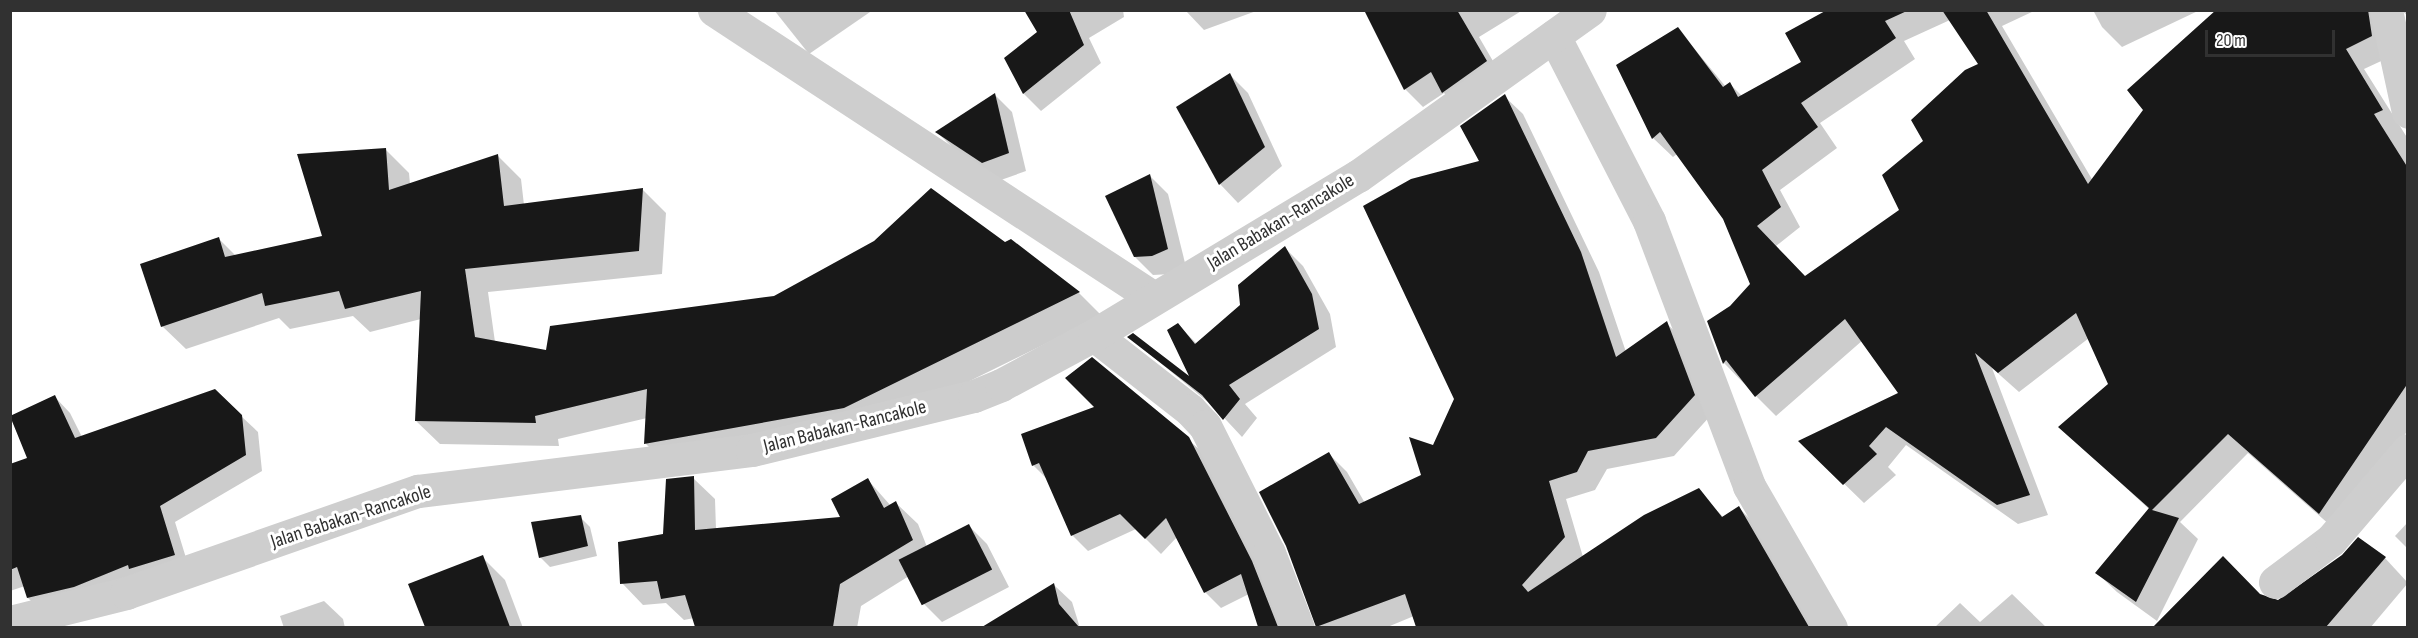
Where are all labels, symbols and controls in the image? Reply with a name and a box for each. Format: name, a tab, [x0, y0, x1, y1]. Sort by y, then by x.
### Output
scale bar	[2208, 18, 2338, 56]
text: 20 m	[2216, 30, 2246, 51]
street label: Jalan Babakan-Rancakole	[1203, 169, 1359, 275]
street label: Jalan Babakan-Rancakole	[761, 395, 929, 459]
street label: Jalan Babakan-Rancakole	[268, 480, 434, 554]

